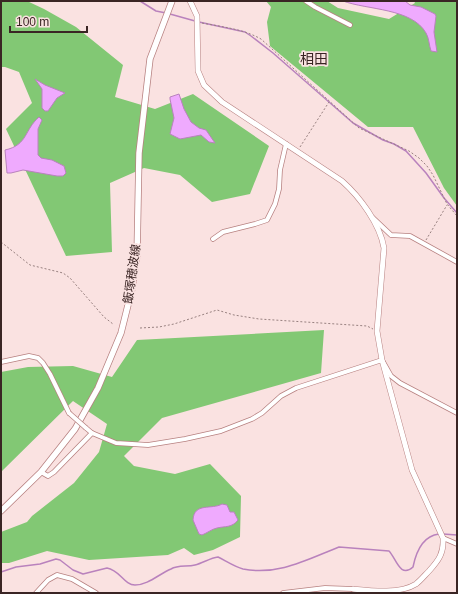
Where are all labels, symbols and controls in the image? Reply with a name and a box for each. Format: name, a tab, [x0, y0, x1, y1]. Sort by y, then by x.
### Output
scale bar	[10, 8, 87, 34]
text: 100 m	[16, 15, 49, 29]
district label: 相田	[300, 51, 328, 67]
street label: 飯塚穂波線	[121, 243, 143, 305]

